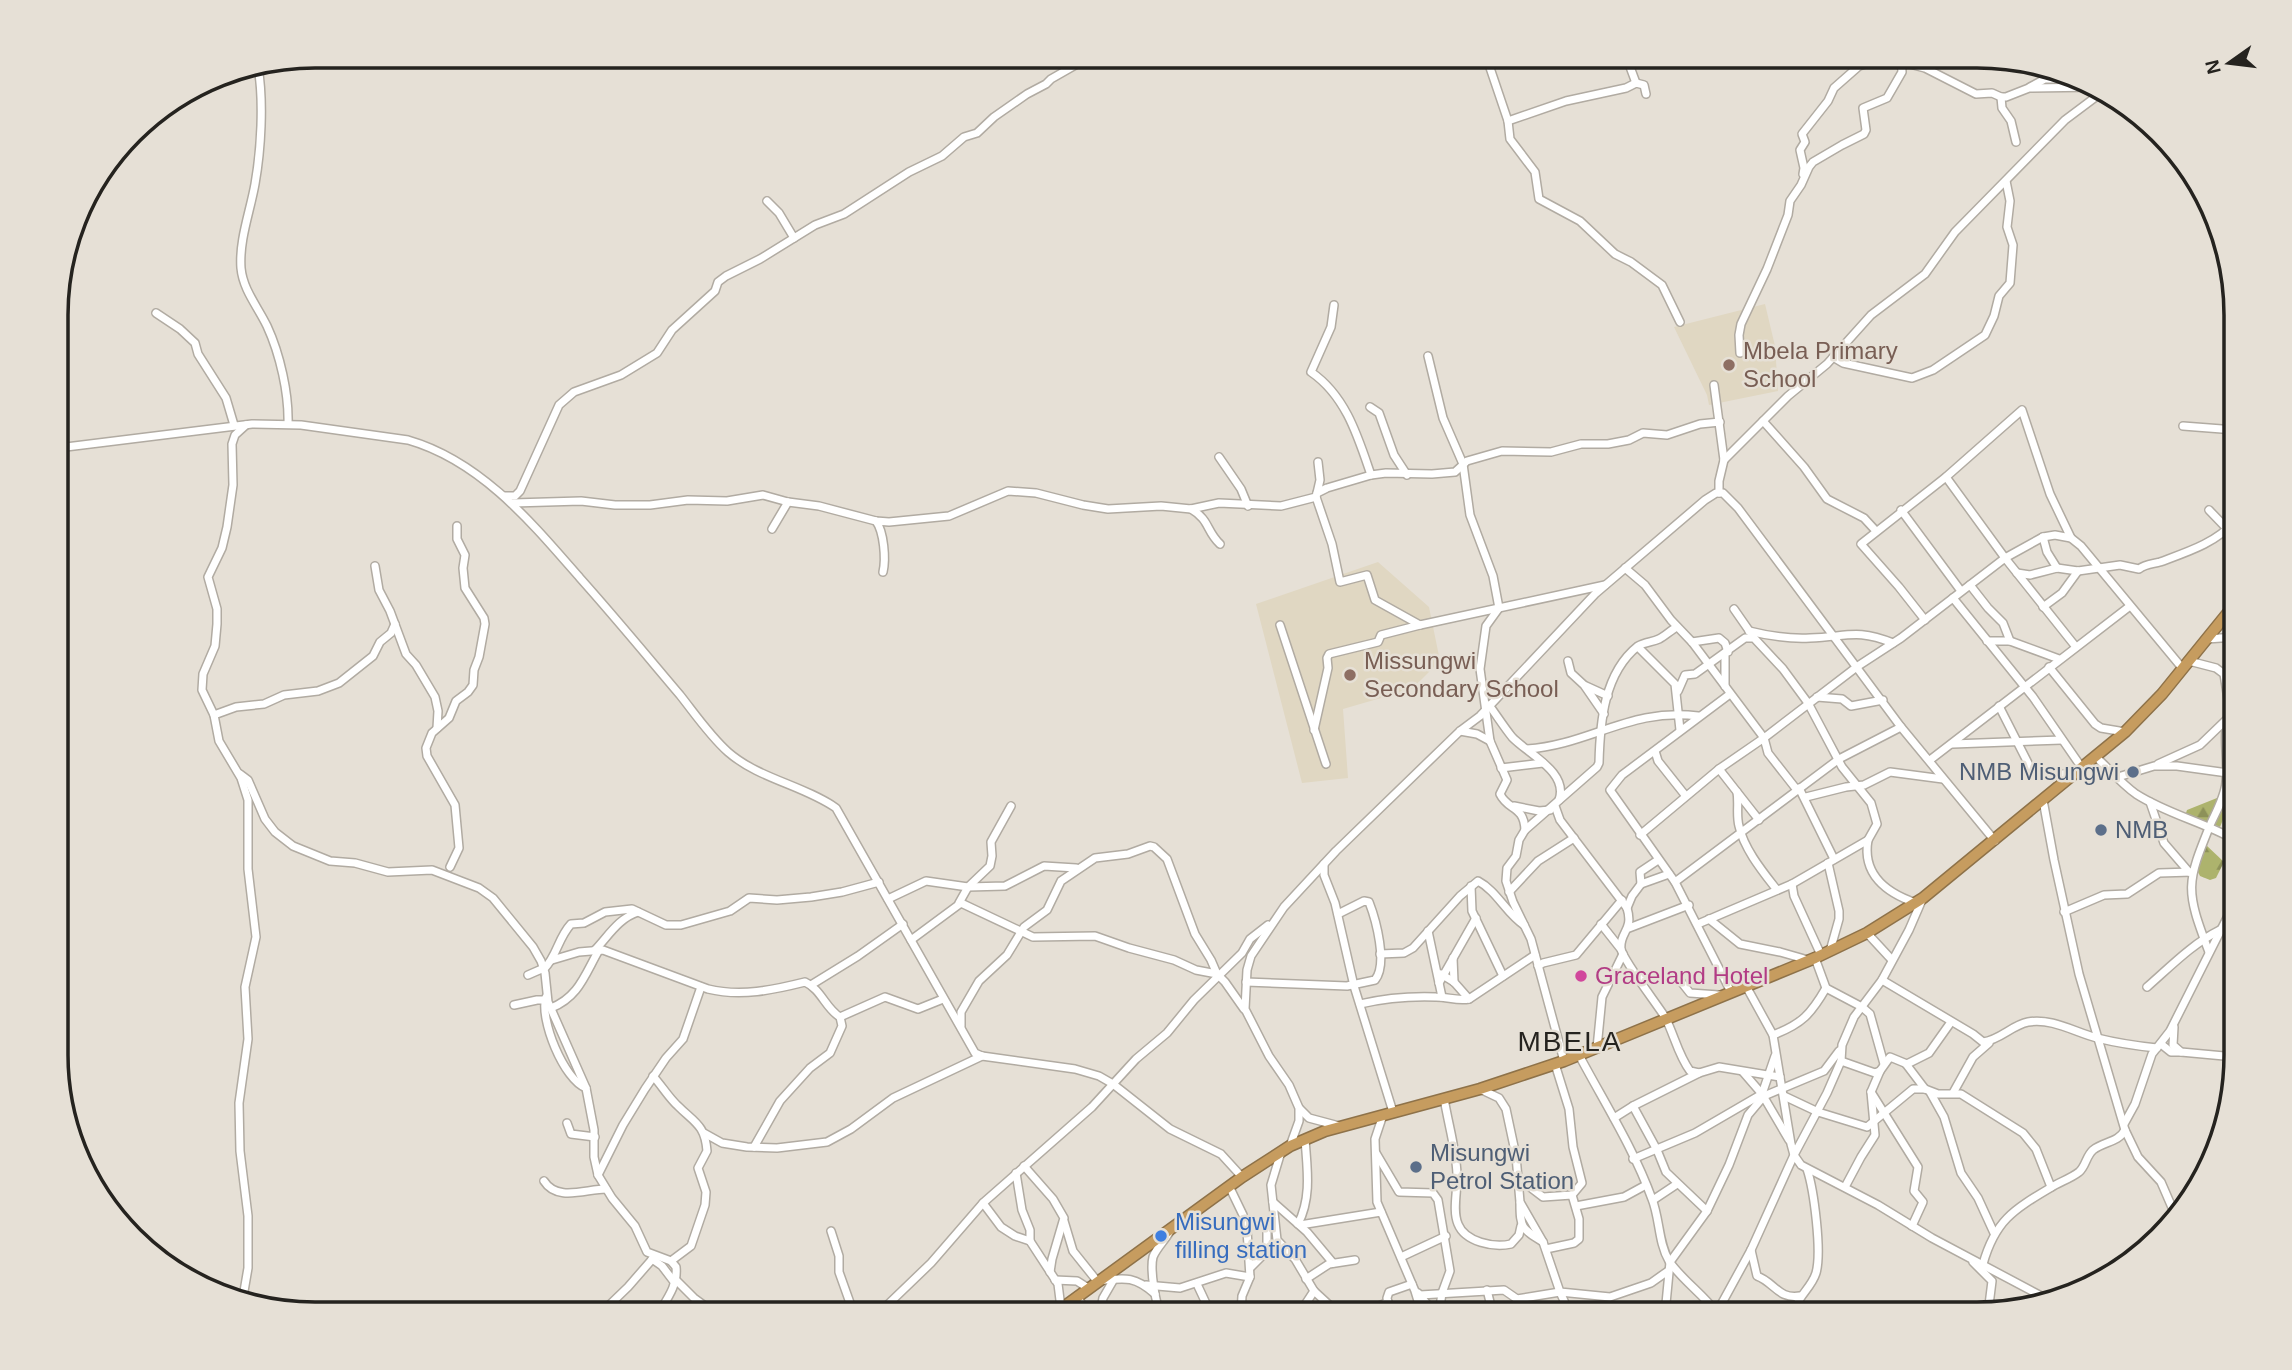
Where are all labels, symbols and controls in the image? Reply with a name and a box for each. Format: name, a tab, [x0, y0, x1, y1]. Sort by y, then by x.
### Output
north arrow	[2194, 28, 2264, 98]
text: N	[2201, 58, 2225, 76]
place label: Mbela Primary School	[1743, 337, 1898, 392]
marker: Mbela Primary School	[1721, 357, 1737, 373]
place label: Missungwi Secondary School	[1364, 647, 1559, 702]
marker: Missungwi Secondary School	[1342, 667, 1358, 683]
place label: NMB Misungwi	[1959, 758, 2119, 785]
marker: NMB Misungwi	[2125, 764, 2141, 780]
place label: NMB	[2115, 816, 2168, 843]
marker: NMB	[2093, 822, 2109, 838]
place label: Graceland Hotel	[1595, 962, 1768, 989]
marker: Graceland Hotel	[1573, 968, 1589, 984]
district label: MBELA	[1518, 1026, 1622, 1057]
place label: Misungwi Petrol Station	[1430, 1139, 1574, 1194]
marker: Misungwi Petrol Station	[1408, 1159, 1424, 1175]
place label: Misungwi filling station	[1175, 1208, 1307, 1263]
marker: Misungwi filling station	[1153, 1228, 1169, 1244]

